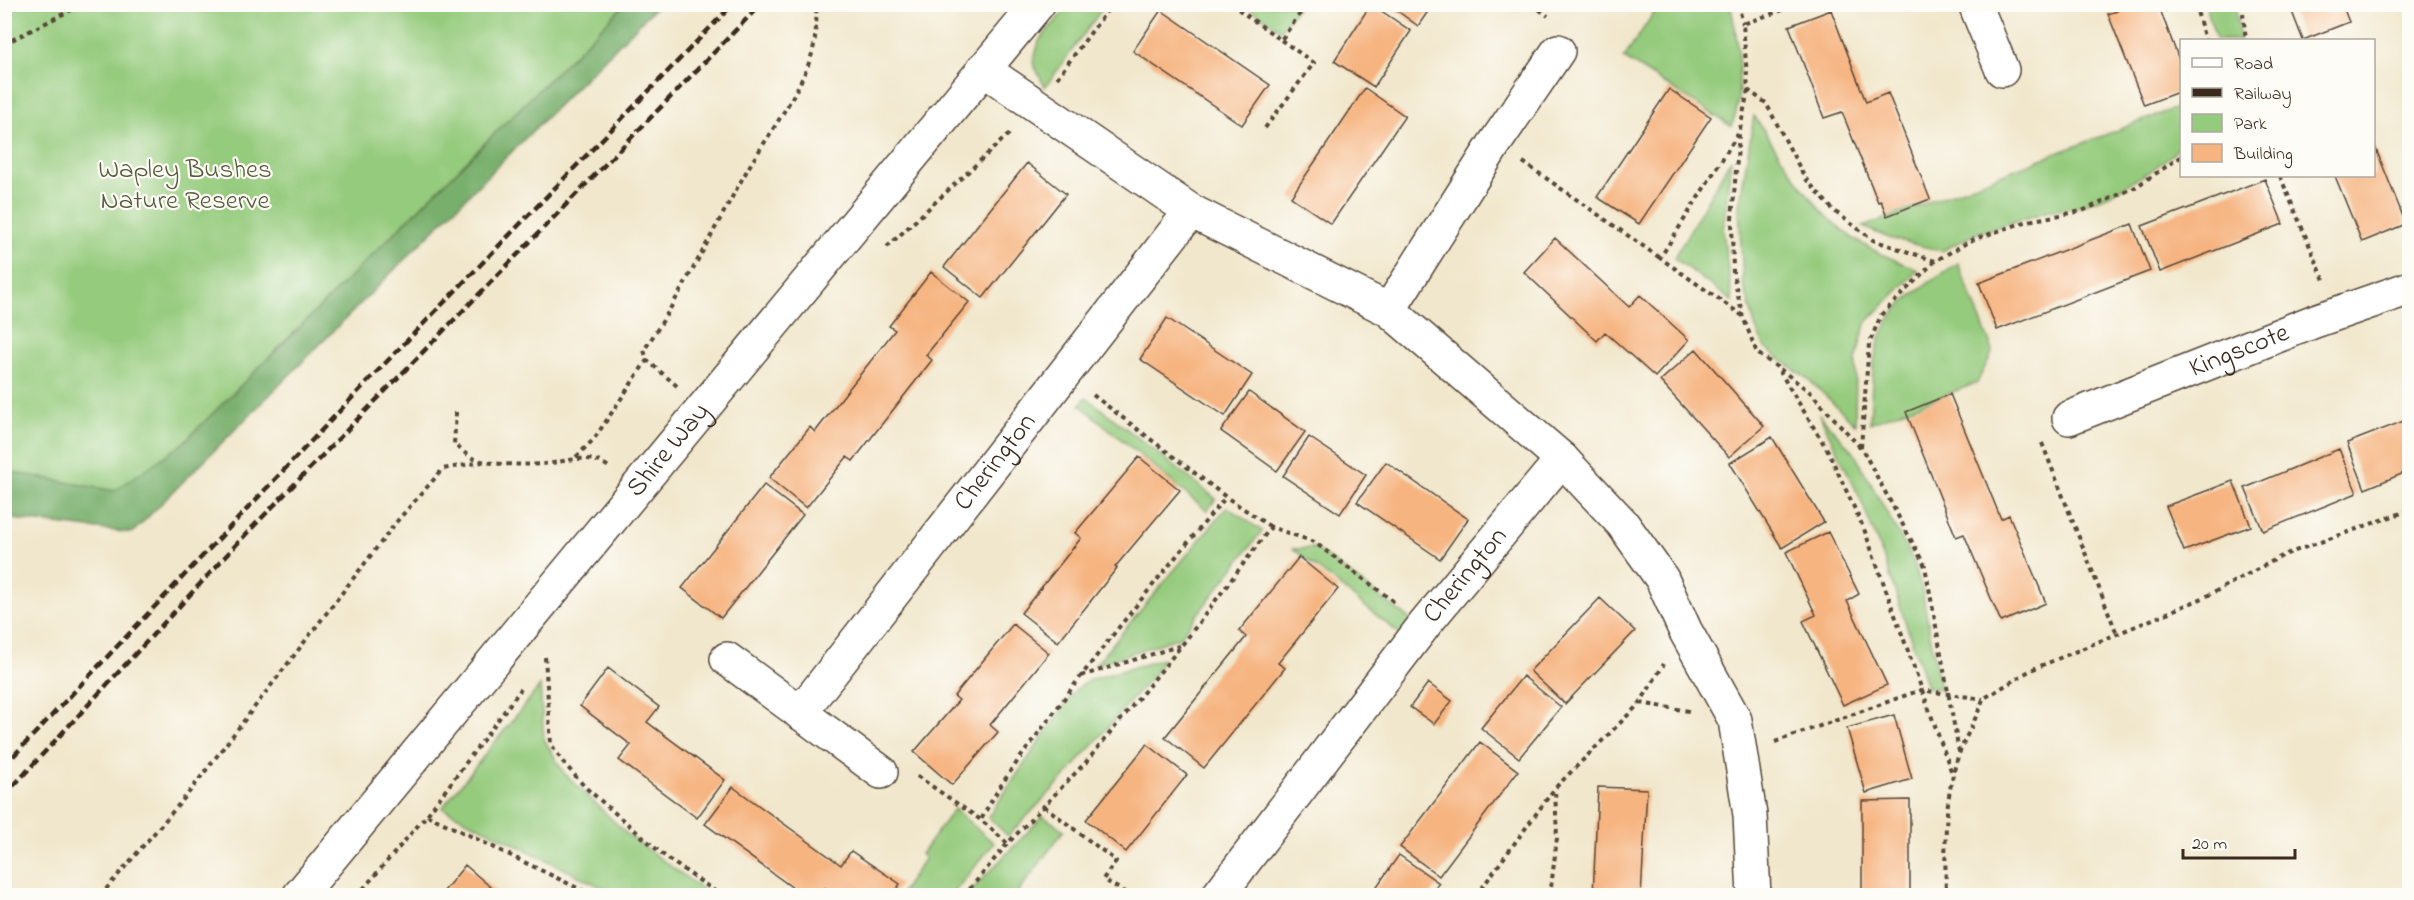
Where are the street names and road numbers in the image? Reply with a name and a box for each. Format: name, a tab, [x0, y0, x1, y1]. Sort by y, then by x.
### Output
street label: Kingscote	[2184, 313, 2296, 388]
street label: Shire Way	[617, 394, 719, 506]
street label: Cherington	[945, 405, 1046, 519]
street label: Cherington	[1414, 519, 1517, 632]

